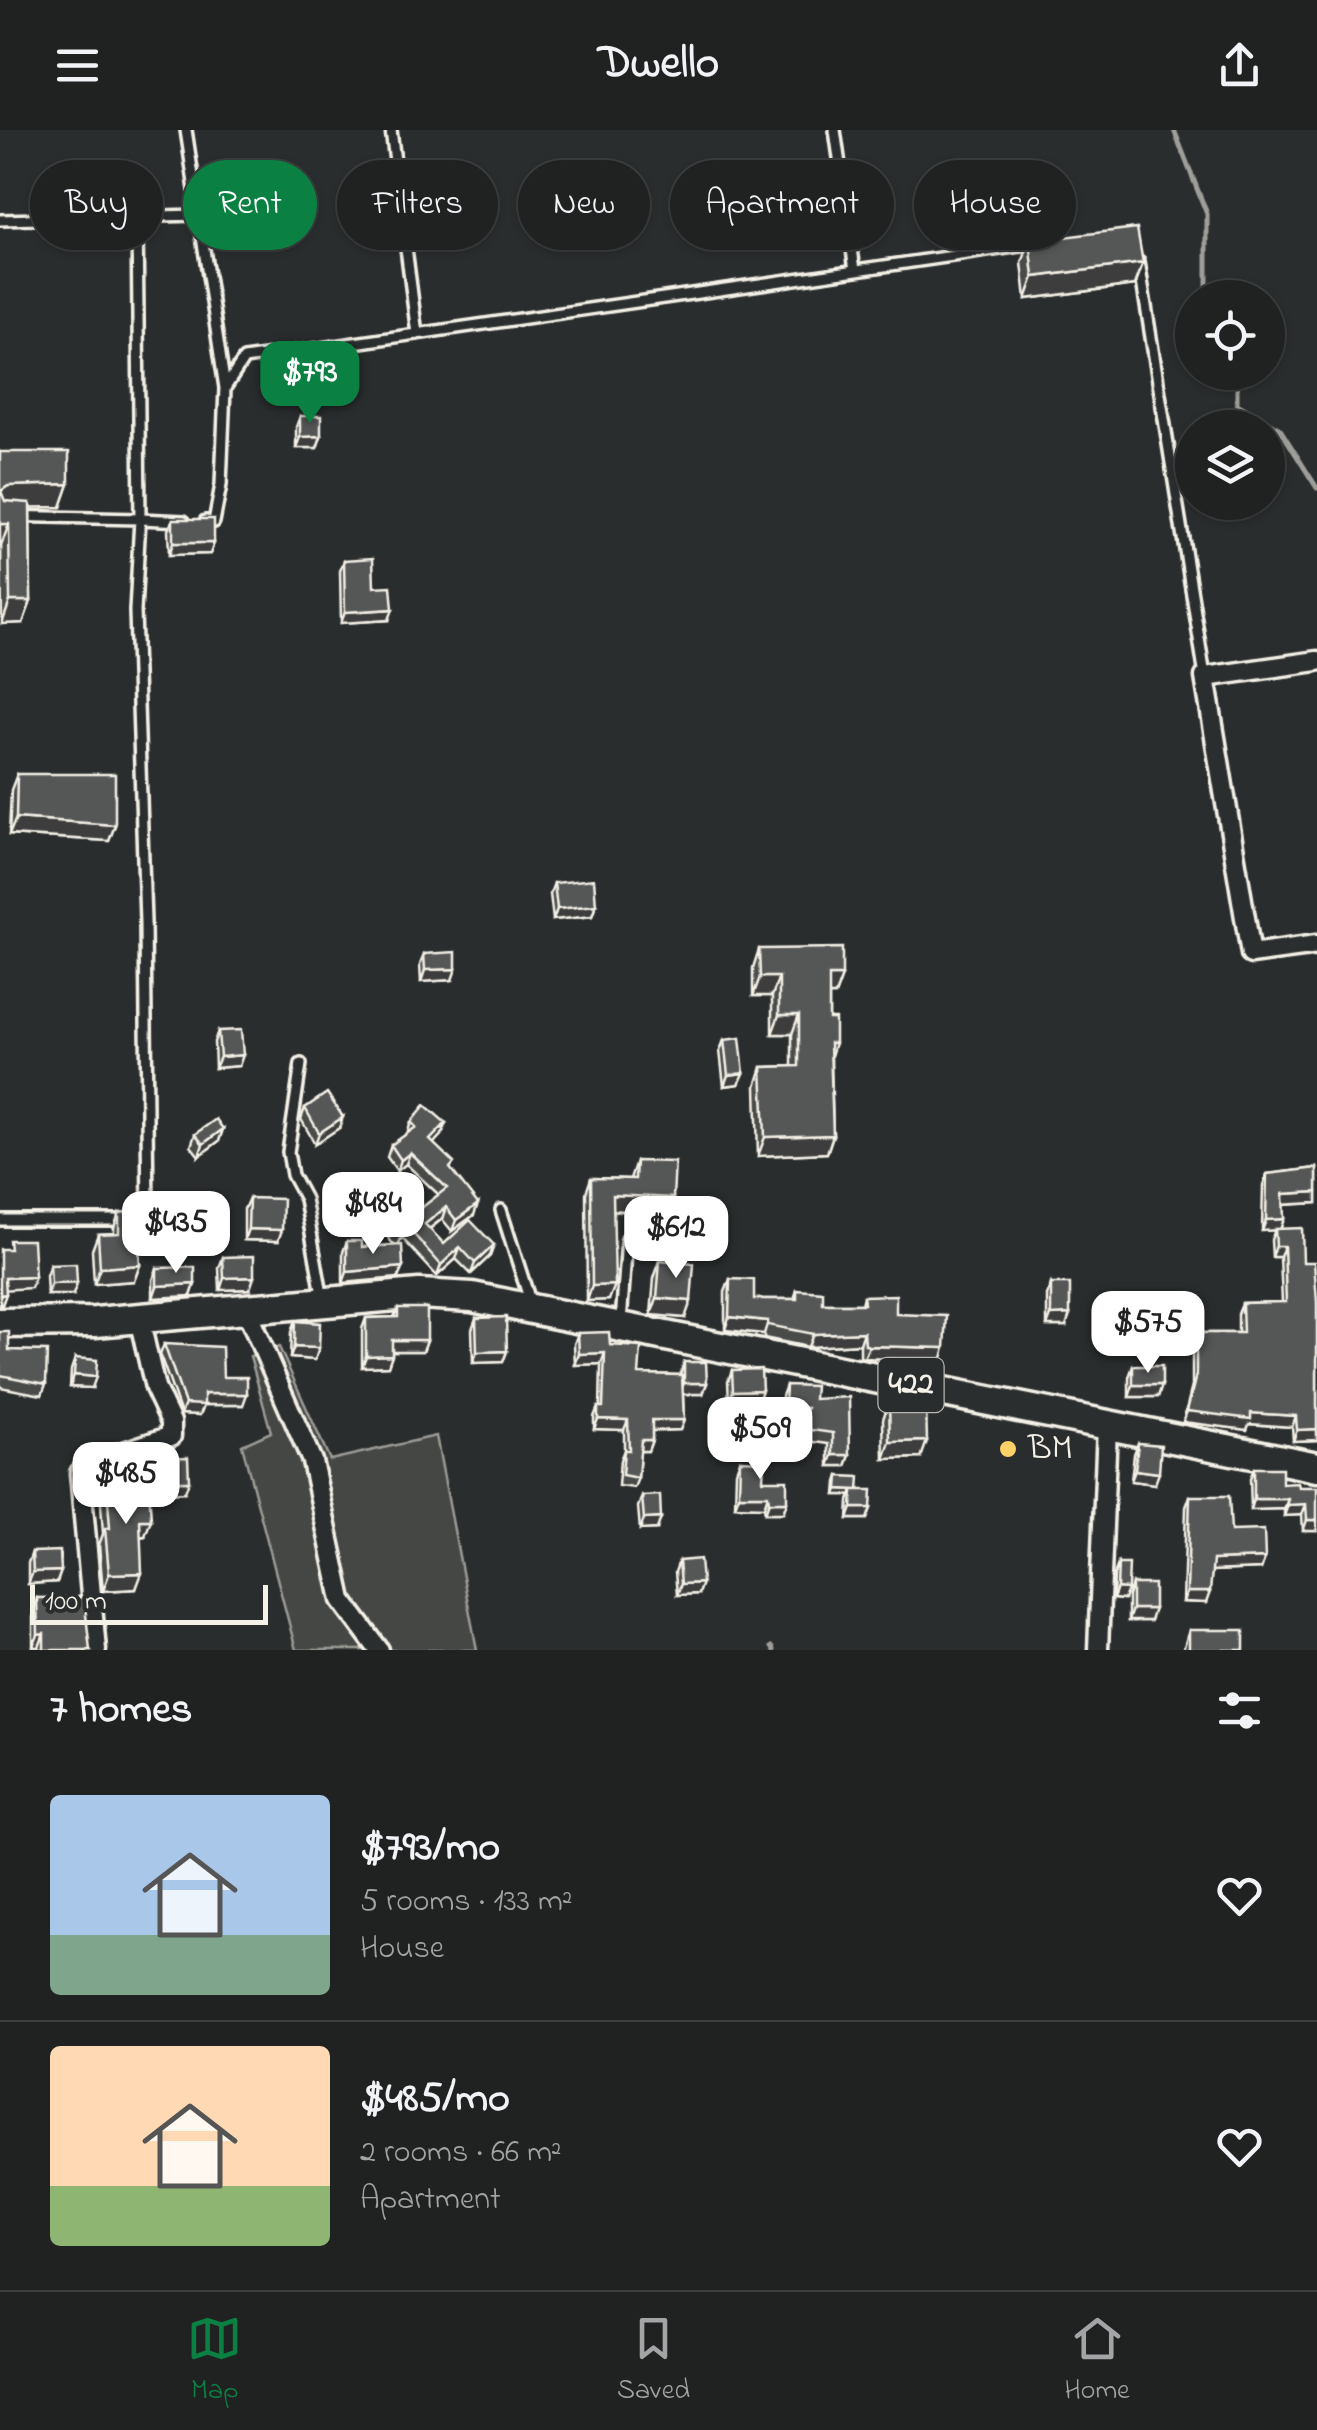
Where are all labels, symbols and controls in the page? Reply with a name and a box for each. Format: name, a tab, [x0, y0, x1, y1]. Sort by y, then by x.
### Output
text: Dwello	[598, 32, 719, 98]
icon: menu	[50, 38, 105, 93]
icon: share	[1212, 38, 1267, 93]
chip: Buy	[30, 160, 163, 250]
chip: Rent	[183, 160, 317, 250]
chip: Filters	[337, 160, 498, 250]
chip: New	[518, 160, 650, 250]
chip: Apartment	[670, 160, 894, 250]
chip: House	[914, 160, 1076, 250]
map controls	[1175, 280, 1285, 520]
button: locate	[1175, 280, 1285, 390]
pin: $793	[251, 341, 369, 426]
text: $793	[282, 350, 338, 397]
button: layers	[1175, 410, 1285, 520]
pin: $484	[314, 1172, 432, 1257]
text: $484	[344, 1181, 402, 1228]
pin: $435	[117, 1191, 235, 1276]
pin: $612	[617, 1196, 735, 1281]
text: $435	[144, 1200, 208, 1247]
text: $612	[646, 1205, 706, 1252]
pin: $575	[1089, 1291, 1207, 1376]
text: $575	[1113, 1300, 1183, 1347]
road number: 422	[878, 1358, 944, 1412]
pin: $509	[701, 1397, 819, 1482]
text: $509	[729, 1406, 791, 1453]
place label: BM	[1027, 1424, 1073, 1475]
marker: BM	[997, 1438, 1019, 1460]
pin: $485	[67, 1442, 185, 1527]
text: $485	[95, 1451, 157, 1498]
scale bar	[30, 1580, 268, 1624]
text: 100 m	[45, 1582, 107, 1623]
text: 7 homes	[50, 1680, 192, 1741]
icon: filters	[1212, 1683, 1267, 1738]
text: $793/mo	[360, 1818, 500, 1879]
icon: home	[130, 1835, 250, 1955]
icon: heart	[1212, 1868, 1267, 1923]
text: 5 rooms · 133 m²	[360, 1879, 572, 1926]
text: House	[360, 1926, 444, 1973]
text: $485/mo	[360, 2069, 510, 2130]
icon: home	[130, 2086, 250, 2206]
icon: heart	[1212, 2119, 1267, 2174]
text: 2 rooms · 66 m²	[360, 2130, 562, 2177]
text: Apartment	[360, 2177, 501, 2224]
tab: Map	[187, 2311, 242, 2412]
tab: Saved	[617, 2311, 690, 2412]
tab: Home	[1065, 2311, 1130, 2412]

